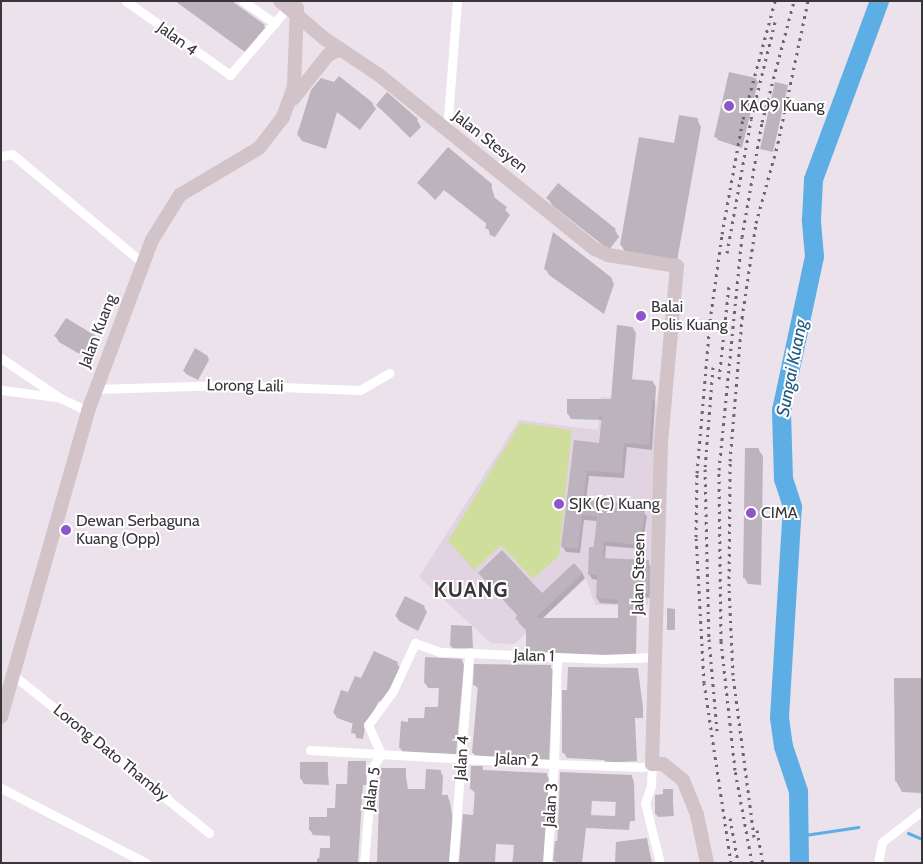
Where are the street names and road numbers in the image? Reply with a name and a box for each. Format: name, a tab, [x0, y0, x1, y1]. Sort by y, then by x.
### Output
street label: Jalan 4	[153, 18, 201, 60]
street label: Jalan Stesyen	[449, 107, 531, 177]
street label: Jalan Kuang	[75, 292, 121, 370]
street label: Lorong Laili	[206, 376, 284, 396]
street label: Jalan Stesen	[629, 533, 649, 615]
street label: Jalan 1	[513, 646, 555, 666]
street label: Lorong Dato Thamby	[49, 700, 173, 806]
street label: Jalan 4	[451, 735, 473, 781]
street label: Jalan 2	[495, 749, 539, 771]
street label: Jalan 5	[359, 766, 385, 812]
street label: Jalan 3	[540, 782, 562, 828]

